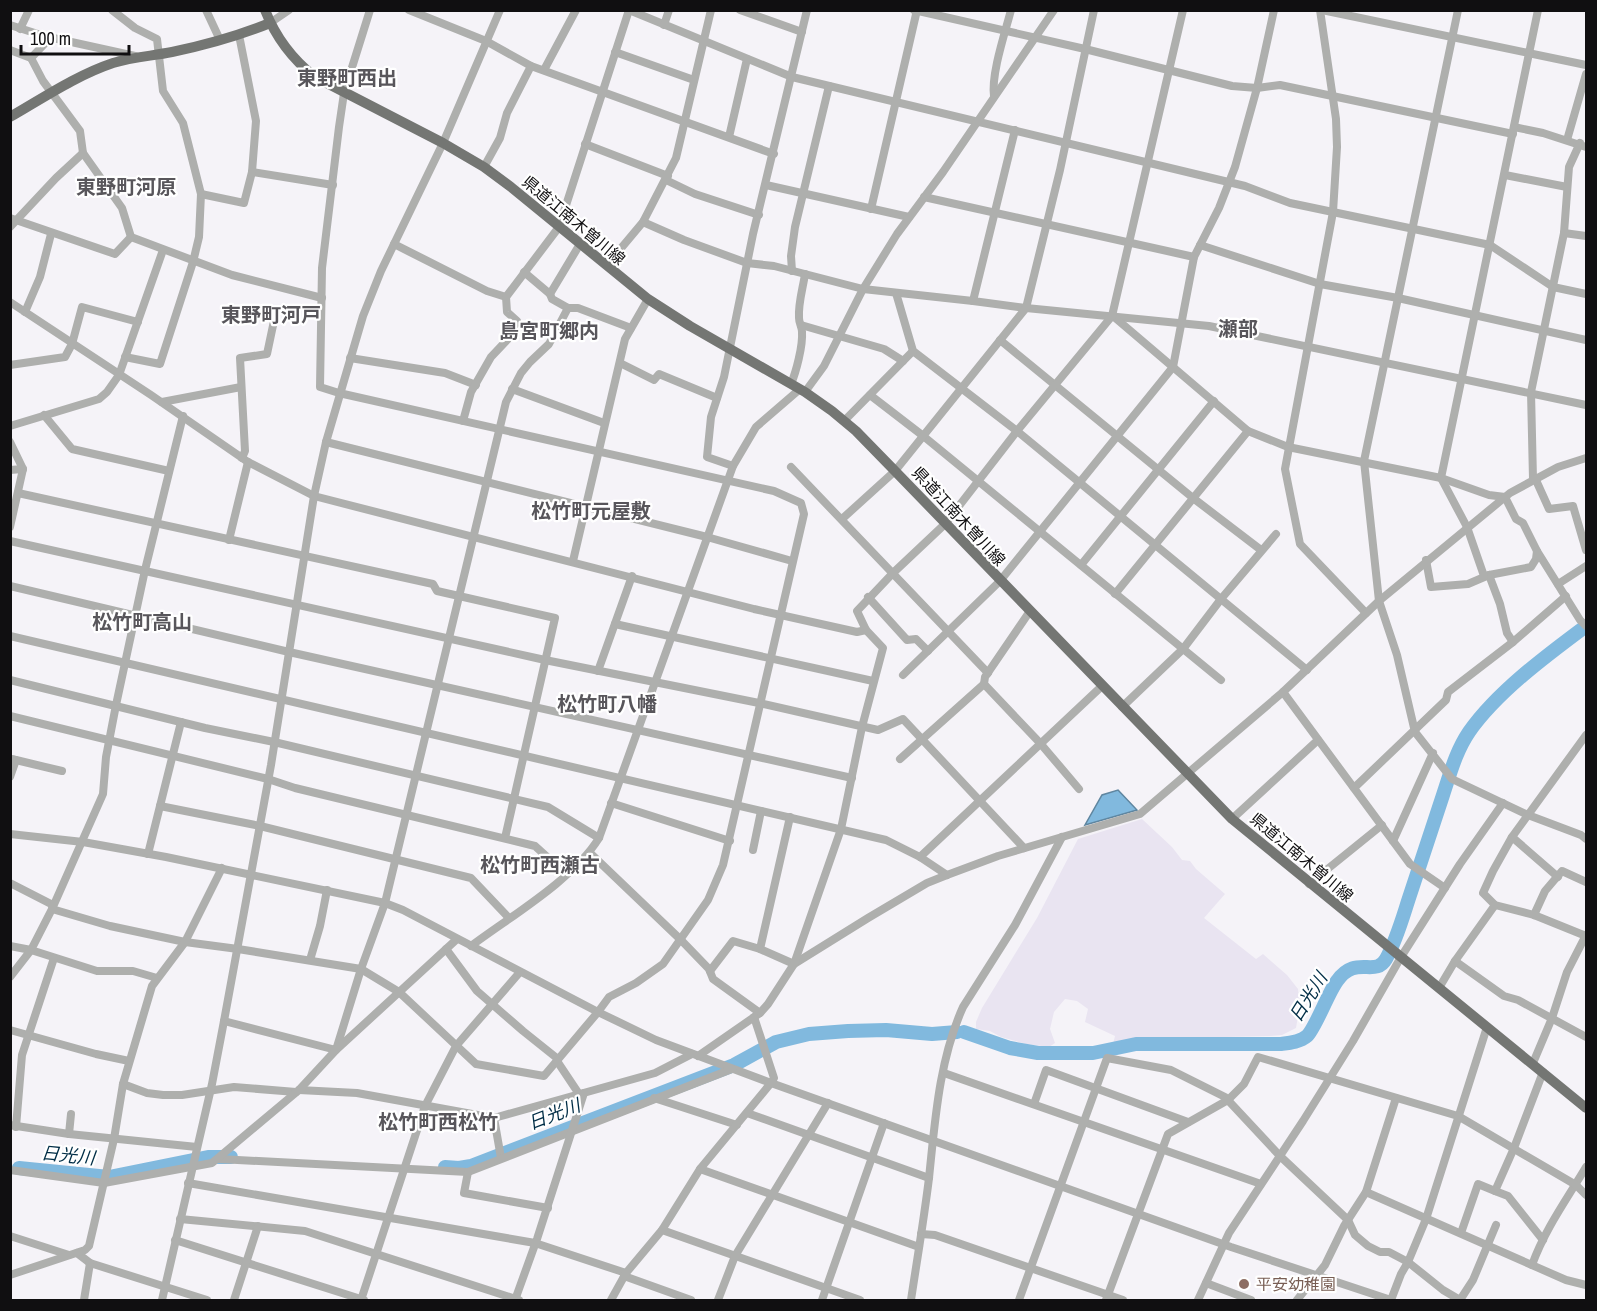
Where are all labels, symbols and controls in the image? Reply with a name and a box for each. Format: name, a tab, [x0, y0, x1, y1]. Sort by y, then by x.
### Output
scale bar	[21, 18, 129, 56]
text: 100 m	[30, 26, 71, 51]
district label: 東野町西出	[297, 64, 397, 91]
street label: 県道江南木曽川線	[518, 170, 630, 270]
district label: 東野町河原	[76, 173, 176, 200]
district label: 東野町河戸	[221, 301, 321, 328]
district label: 瀬部	[1218, 315, 1258, 342]
district label: 島宮町郷内	[499, 317, 599, 344]
street label: 県道江南木曽川線	[907, 462, 1011, 570]
district label: 松竹町元屋敷	[531, 497, 651, 524]
district label: 松竹町高山	[92, 608, 192, 635]
district label: 松竹町八幡	[557, 690, 657, 717]
street label: 県道江南木曽川線	[1246, 807, 1358, 907]
district label: 松竹町西瀬古	[480, 851, 600, 878]
water label: 日光川	[1283, 966, 1334, 1027]
water label: 日光川	[524, 1092, 586, 1135]
district label: 松竹町西松竹	[378, 1108, 498, 1135]
water label: 日光川	[40, 1140, 98, 1170]
place label: 平安幼稚園	[1256, 1273, 1336, 1295]
marker: 平安幼稚園	[1237, 1277, 1251, 1291]

